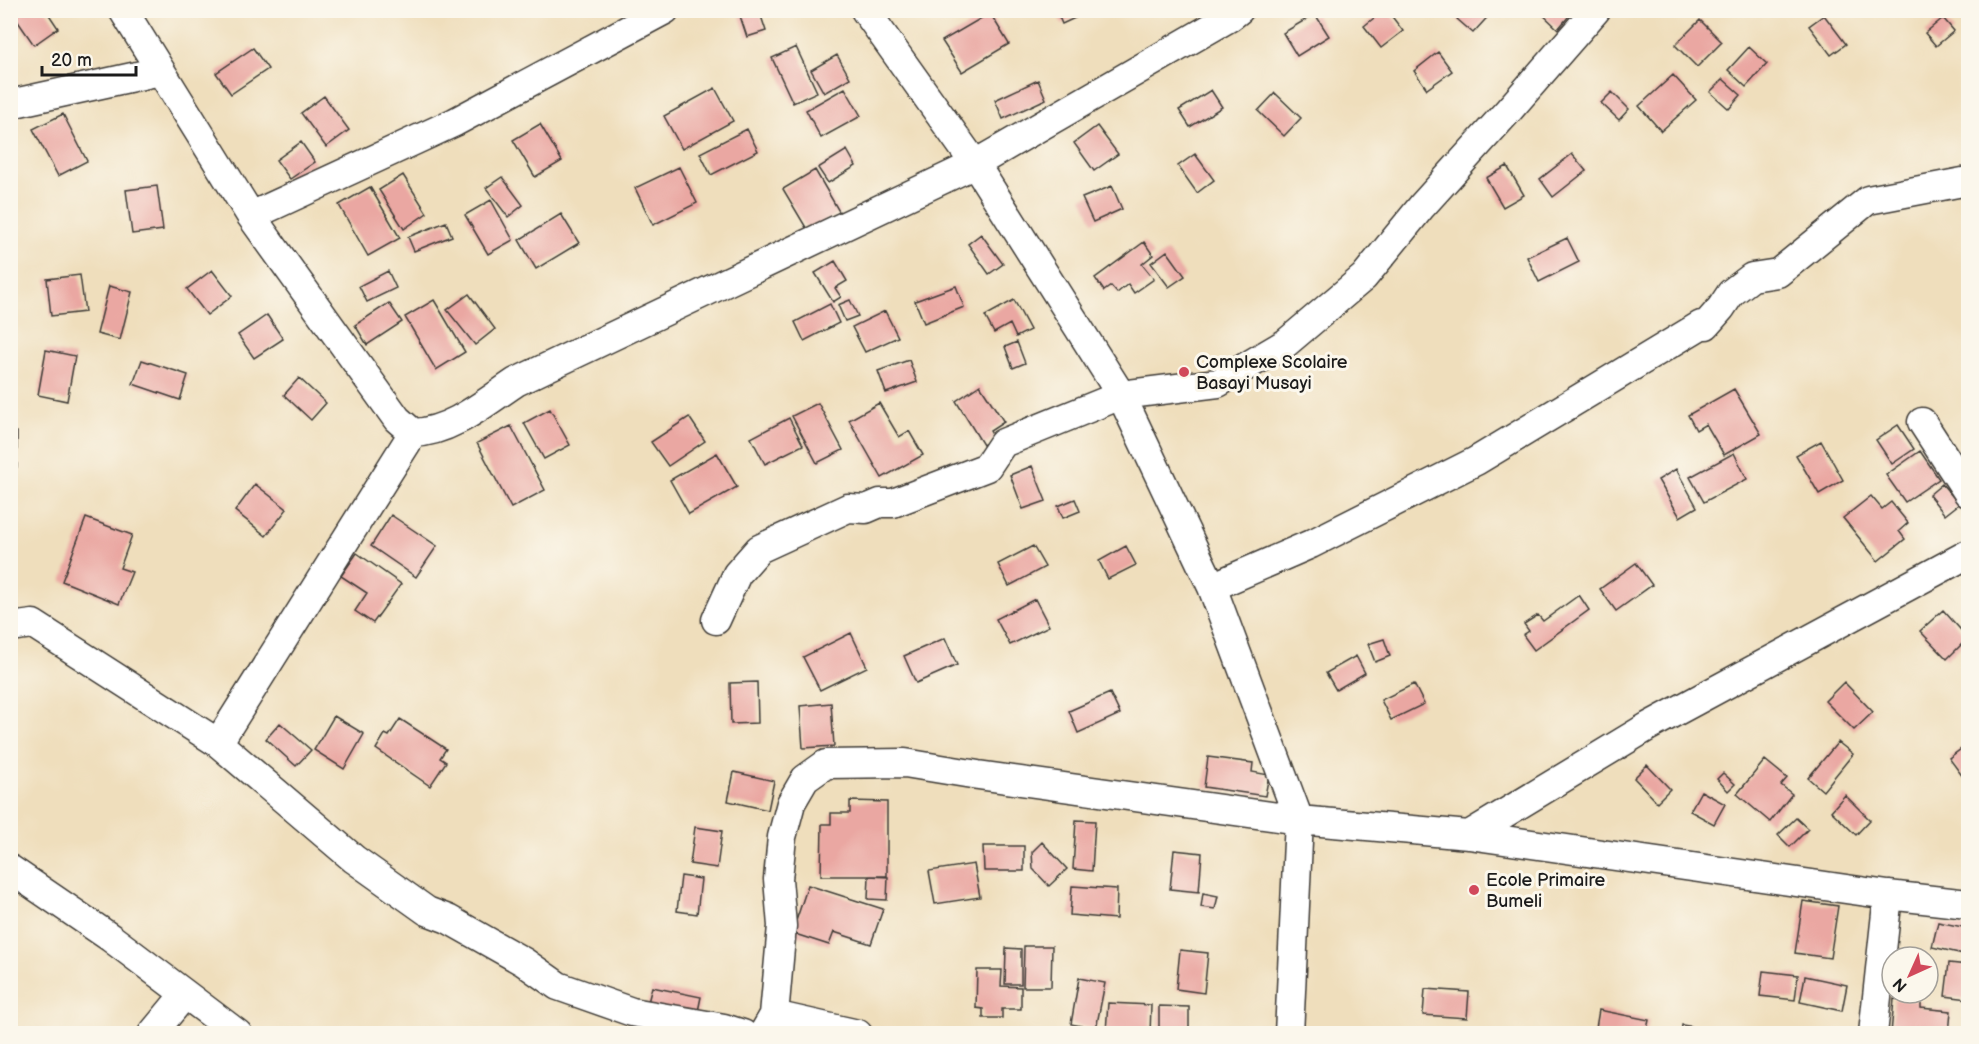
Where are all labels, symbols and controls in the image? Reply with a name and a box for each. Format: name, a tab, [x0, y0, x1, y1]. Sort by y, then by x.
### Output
scale bar	[42, 39, 136, 77]
text: 20 m	[51, 50, 92, 71]
place label: Complexe Scolaire Basayi Musayi	[1196, 352, 1348, 394]
marker: Complexe Scolaire Basayi Musayi	[1177, 365, 1191, 379]
place label: Ecole Primaire Bumeli	[1486, 870, 1606, 912]
marker: Ecole Primaire Bumeli	[1467, 883, 1481, 897]
north arrow	[1880, 945, 1940, 1005]
text: N	[1889, 974, 1911, 996]

